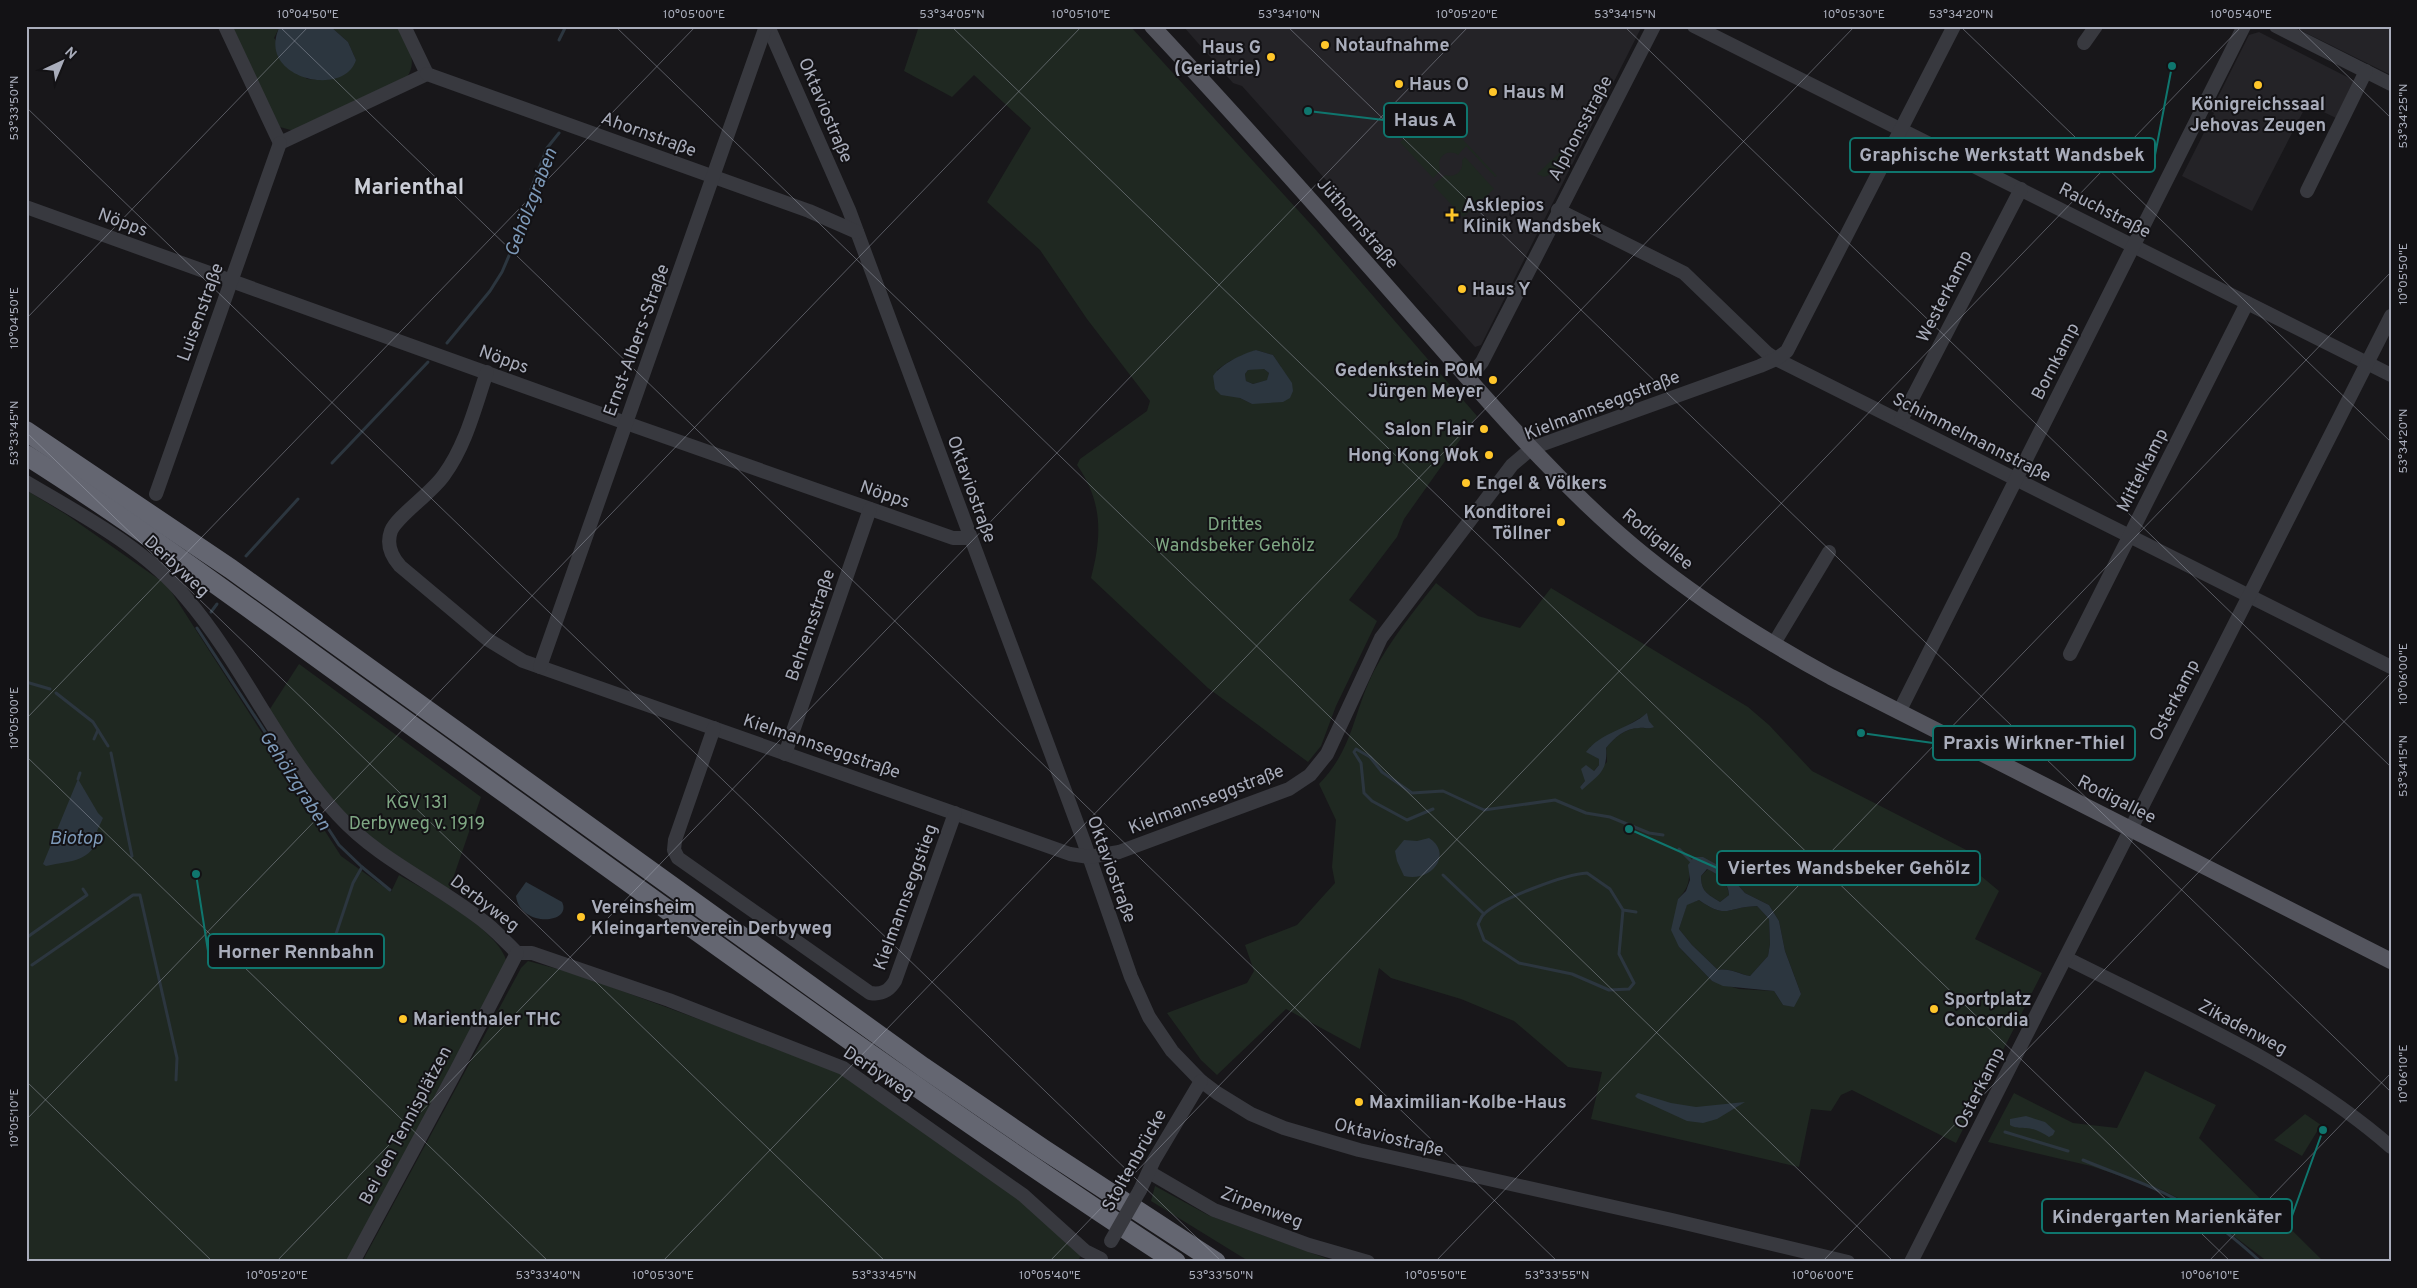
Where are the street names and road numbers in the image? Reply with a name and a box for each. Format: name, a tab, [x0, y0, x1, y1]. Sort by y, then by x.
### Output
street label: Oktaviostraße	[792, 54, 857, 167]
street label: Alphonsstraße	[1544, 72, 1619, 185]
street label: Ahornstraße	[598, 108, 699, 163]
street label: Jüthornstraße	[1311, 173, 1403, 275]
street label: Rauchstraße	[2054, 178, 2154, 244]
street label: Nöpps	[94, 204, 151, 243]
street label: Westerkamp	[1912, 247, 1978, 347]
street label: Luisenstraße	[173, 260, 230, 365]
street label: Ernst-Albers-Straße	[599, 261, 676, 420]
street label: Bornkamp	[2027, 319, 2086, 404]
street label: Nöpps	[475, 341, 532, 380]
street label: Kielmannseggstraße	[1521, 366, 1684, 447]
street label: Schimmelmannstraße	[1888, 388, 2055, 488]
street label: Mittelkamp	[2112, 425, 2174, 516]
street label: Oktaviostraße	[941, 433, 1001, 546]
street label: Nöpps	[856, 476, 913, 515]
street label: Rodigallee	[1617, 504, 1697, 576]
street label: Derbyweg	[138, 531, 214, 603]
street label: Behrensstraße	[781, 566, 841, 685]
street label: Osterkamp	[2145, 656, 2206, 745]
street label: Kielmannseggstraße	[740, 710, 903, 785]
street label: Kielmannseggstraße	[1125, 760, 1288, 841]
street label: Rodigallee	[2073, 771, 2160, 830]
street label: Oktaviostraße	[1081, 813, 1141, 926]
street label: Kielmannseggstieg	[869, 821, 944, 974]
street label: Derbyweg	[445, 871, 523, 938]
street label: Zikadenweg	[2194, 995, 2291, 1061]
street label: Bei den Tennisplätzen	[355, 1042, 458, 1209]
street label: Derbyweg	[838, 1042, 918, 1106]
street label: Osterkamp	[1950, 1044, 2011, 1133]
street label: Stoltenbrücke	[1098, 1106, 1173, 1216]
street label: Oktaviostraße	[1331, 1114, 1446, 1163]
street label: Zirpenweg	[1217, 1182, 1306, 1235]

